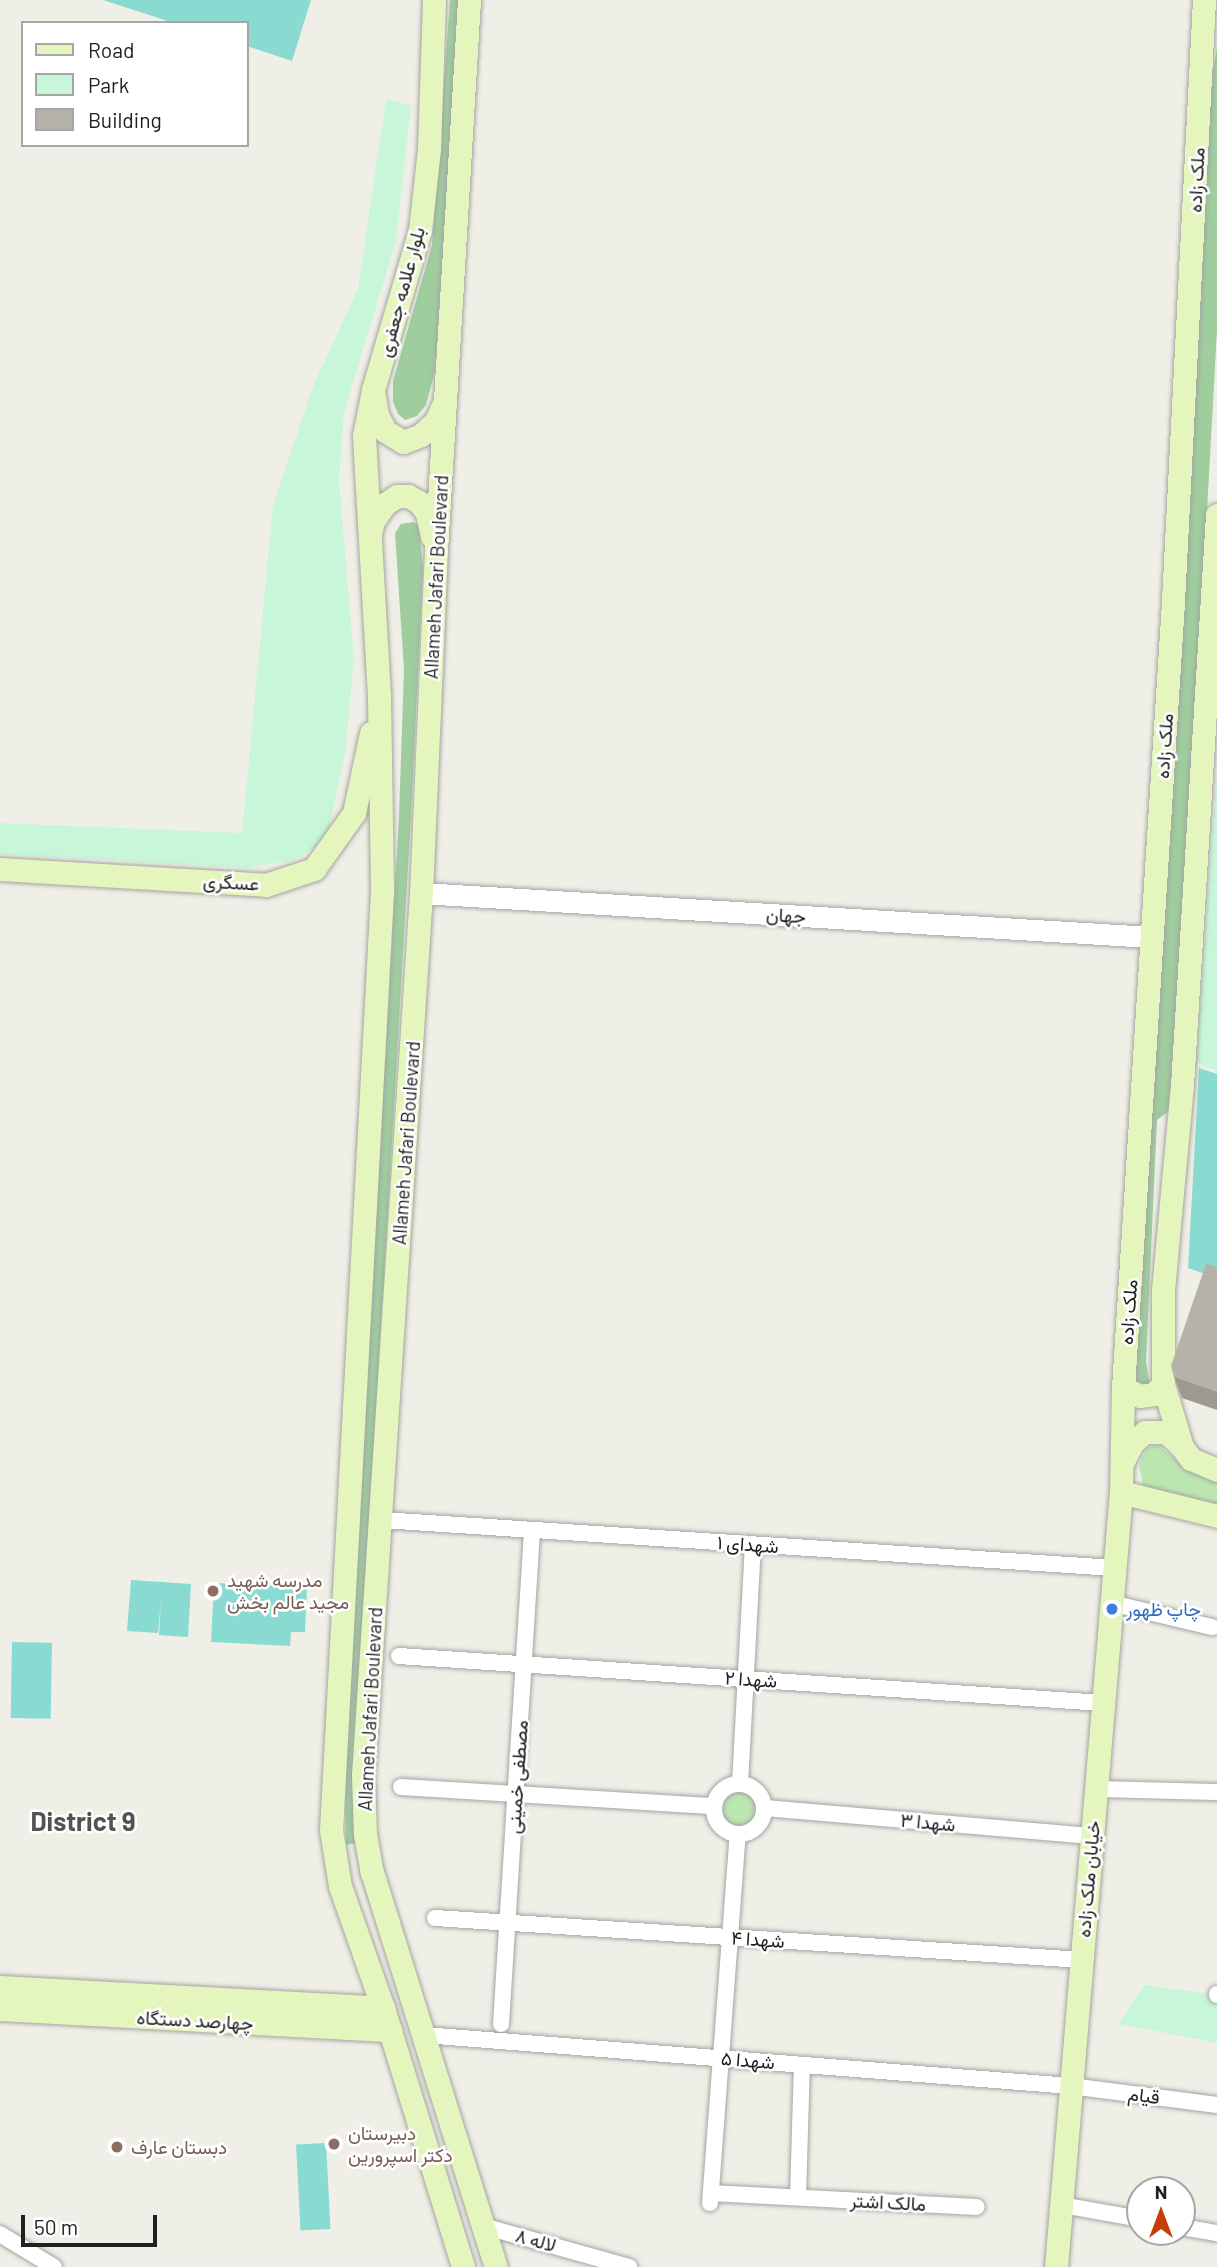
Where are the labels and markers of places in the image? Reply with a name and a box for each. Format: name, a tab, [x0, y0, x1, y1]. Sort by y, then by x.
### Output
place label: مدرسه شهید مجید عالم بخش	[227, 1569, 349, 1613]
marker: مدرسه شهید مجید عالم بخش	[205, 1583, 221, 1599]
place label: چاپ ظهور	[1126, 1598, 1201, 1620]
marker: چاپ ظهور	[1104, 1601, 1120, 1617]
place label: دبیرستان دکتر اسپرورین	[348, 2122, 452, 2166]
place label: دبستان عارف	[131, 2136, 227, 2158]
marker: دبیرستان دکتر اسپرورین	[326, 2136, 342, 2152]
marker: دبستان عارف	[109, 2139, 125, 2155]

